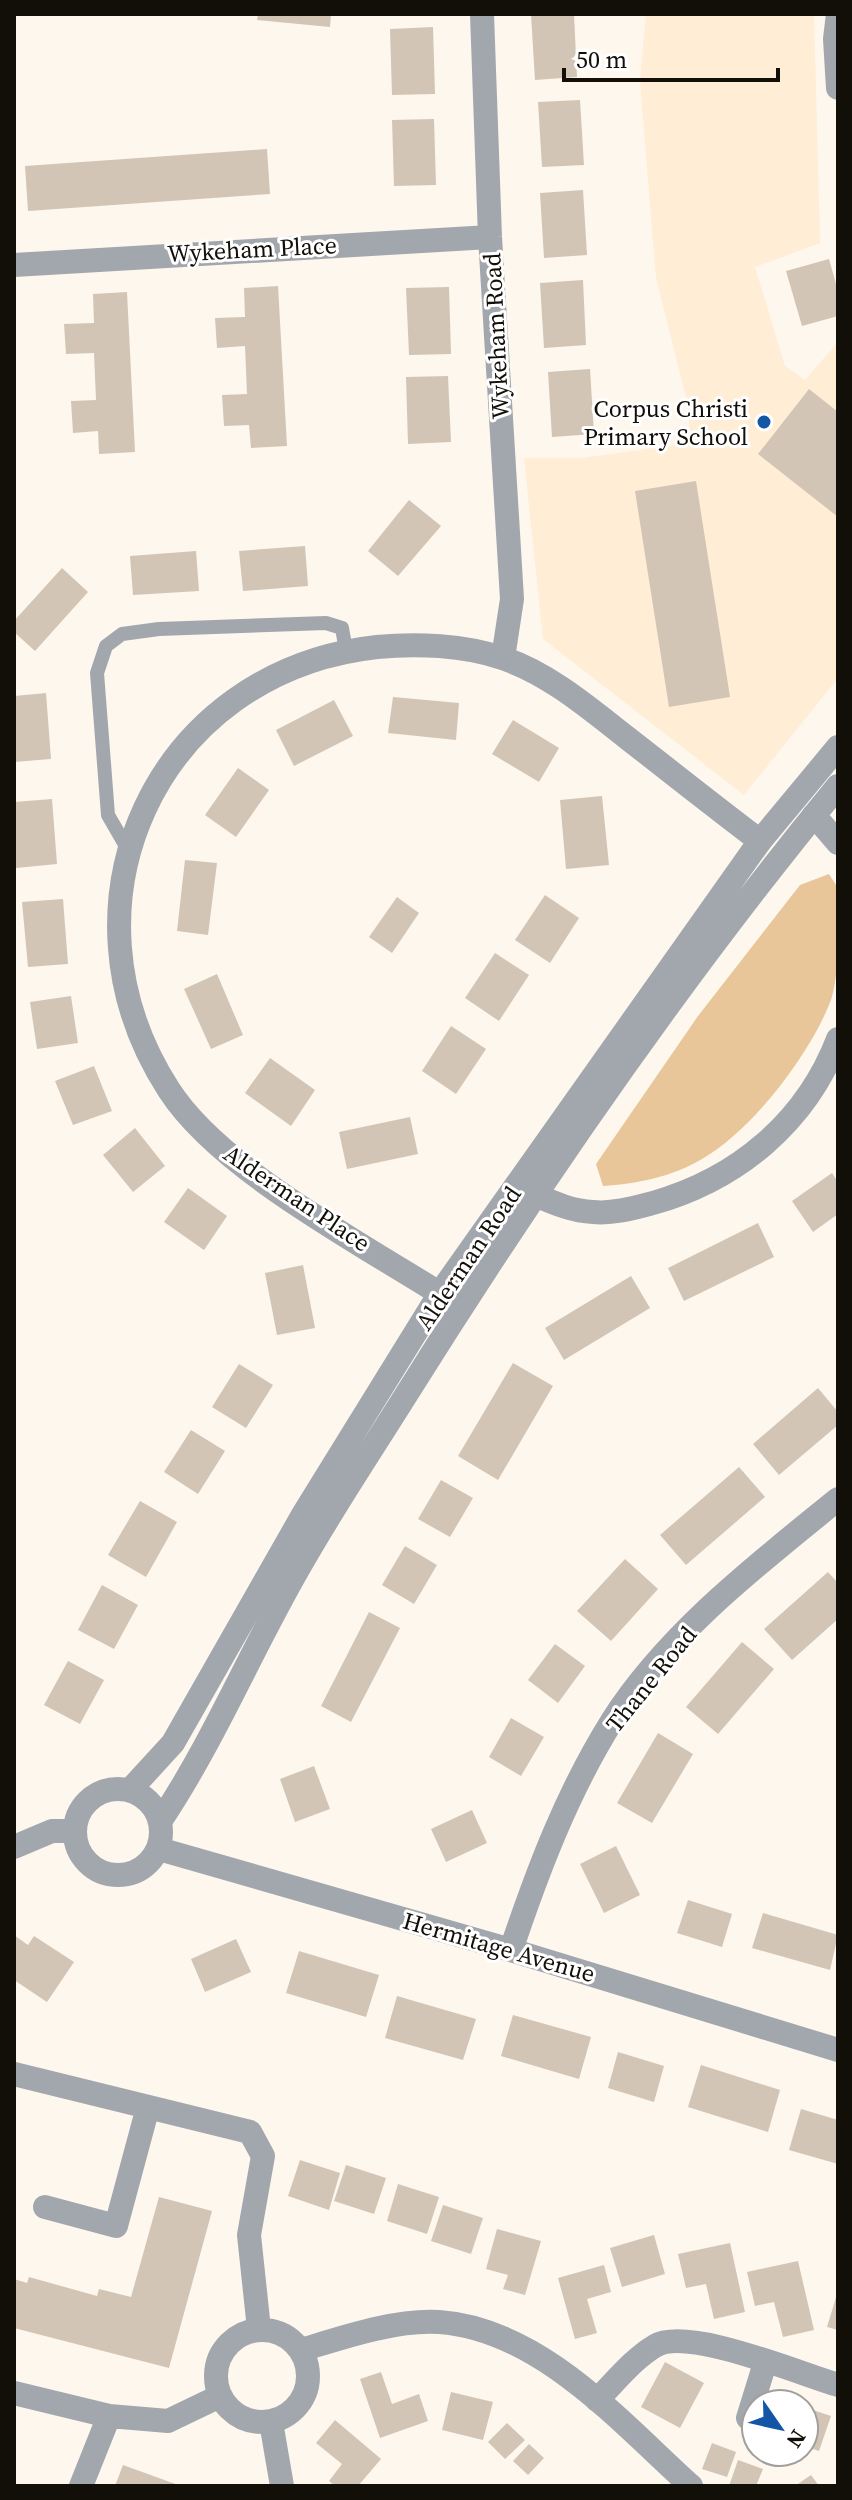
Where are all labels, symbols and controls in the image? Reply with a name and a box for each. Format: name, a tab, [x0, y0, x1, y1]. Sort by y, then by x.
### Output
scale bar	[564, 32, 778, 82]
text: 50 m	[576, 43, 627, 76]
street label: Wykeham Place	[166, 228, 338, 270]
street label: Wykeham Road	[475, 252, 517, 420]
place label: Corpus Christi Primary School	[583, 392, 748, 453]
marker: Corpus Christi Primary School	[755, 413, 773, 431]
street label: Alderman Place	[217, 1137, 377, 1259]
street label: Alderman Road	[408, 1179, 529, 1337]
street label: Thane Road	[598, 1619, 704, 1739]
street label: Hermitage Avenue	[399, 1904, 599, 1990]
north arrow	[740, 2388, 820, 2468]
text: N	[780, 2424, 813, 2454]

